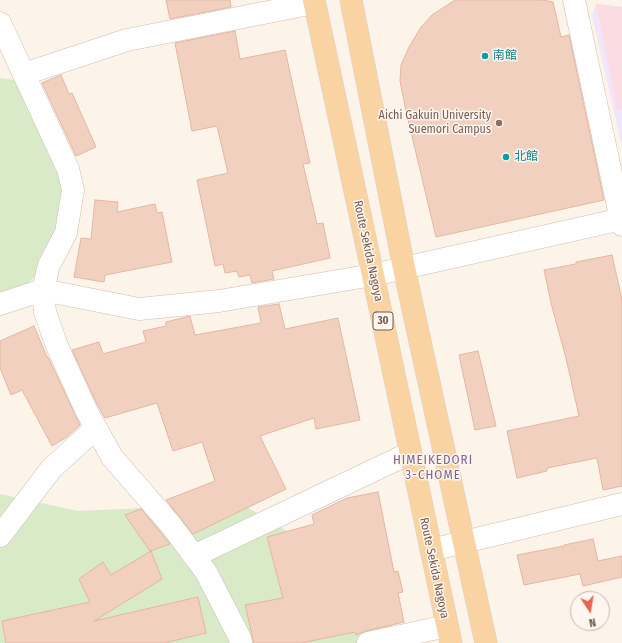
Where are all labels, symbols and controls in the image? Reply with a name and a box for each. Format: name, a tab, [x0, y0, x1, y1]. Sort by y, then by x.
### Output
place label: 南館	[493, 49, 517, 63]
marker: 南館	[480, 51, 490, 61]
place label: Aichi Gakuin University Suemori Campus	[379, 109, 491, 137]
marker: Aichi Gakuin University Suemori Campus	[494, 118, 504, 128]
place label: 北館	[514, 150, 538, 164]
marker: 北館	[501, 152, 511, 162]
street label: Route Sekida Nagoya	[350, 199, 386, 303]
road number: 30	[373, 312, 393, 330]
district label: HIMEIKEDORI 3-CHOME	[393, 452, 473, 483]
street label: Route Sekida Nagoya	[416, 516, 452, 620]
north arrow	[570, 591, 610, 631]
text: N	[588, 615, 597, 629]

